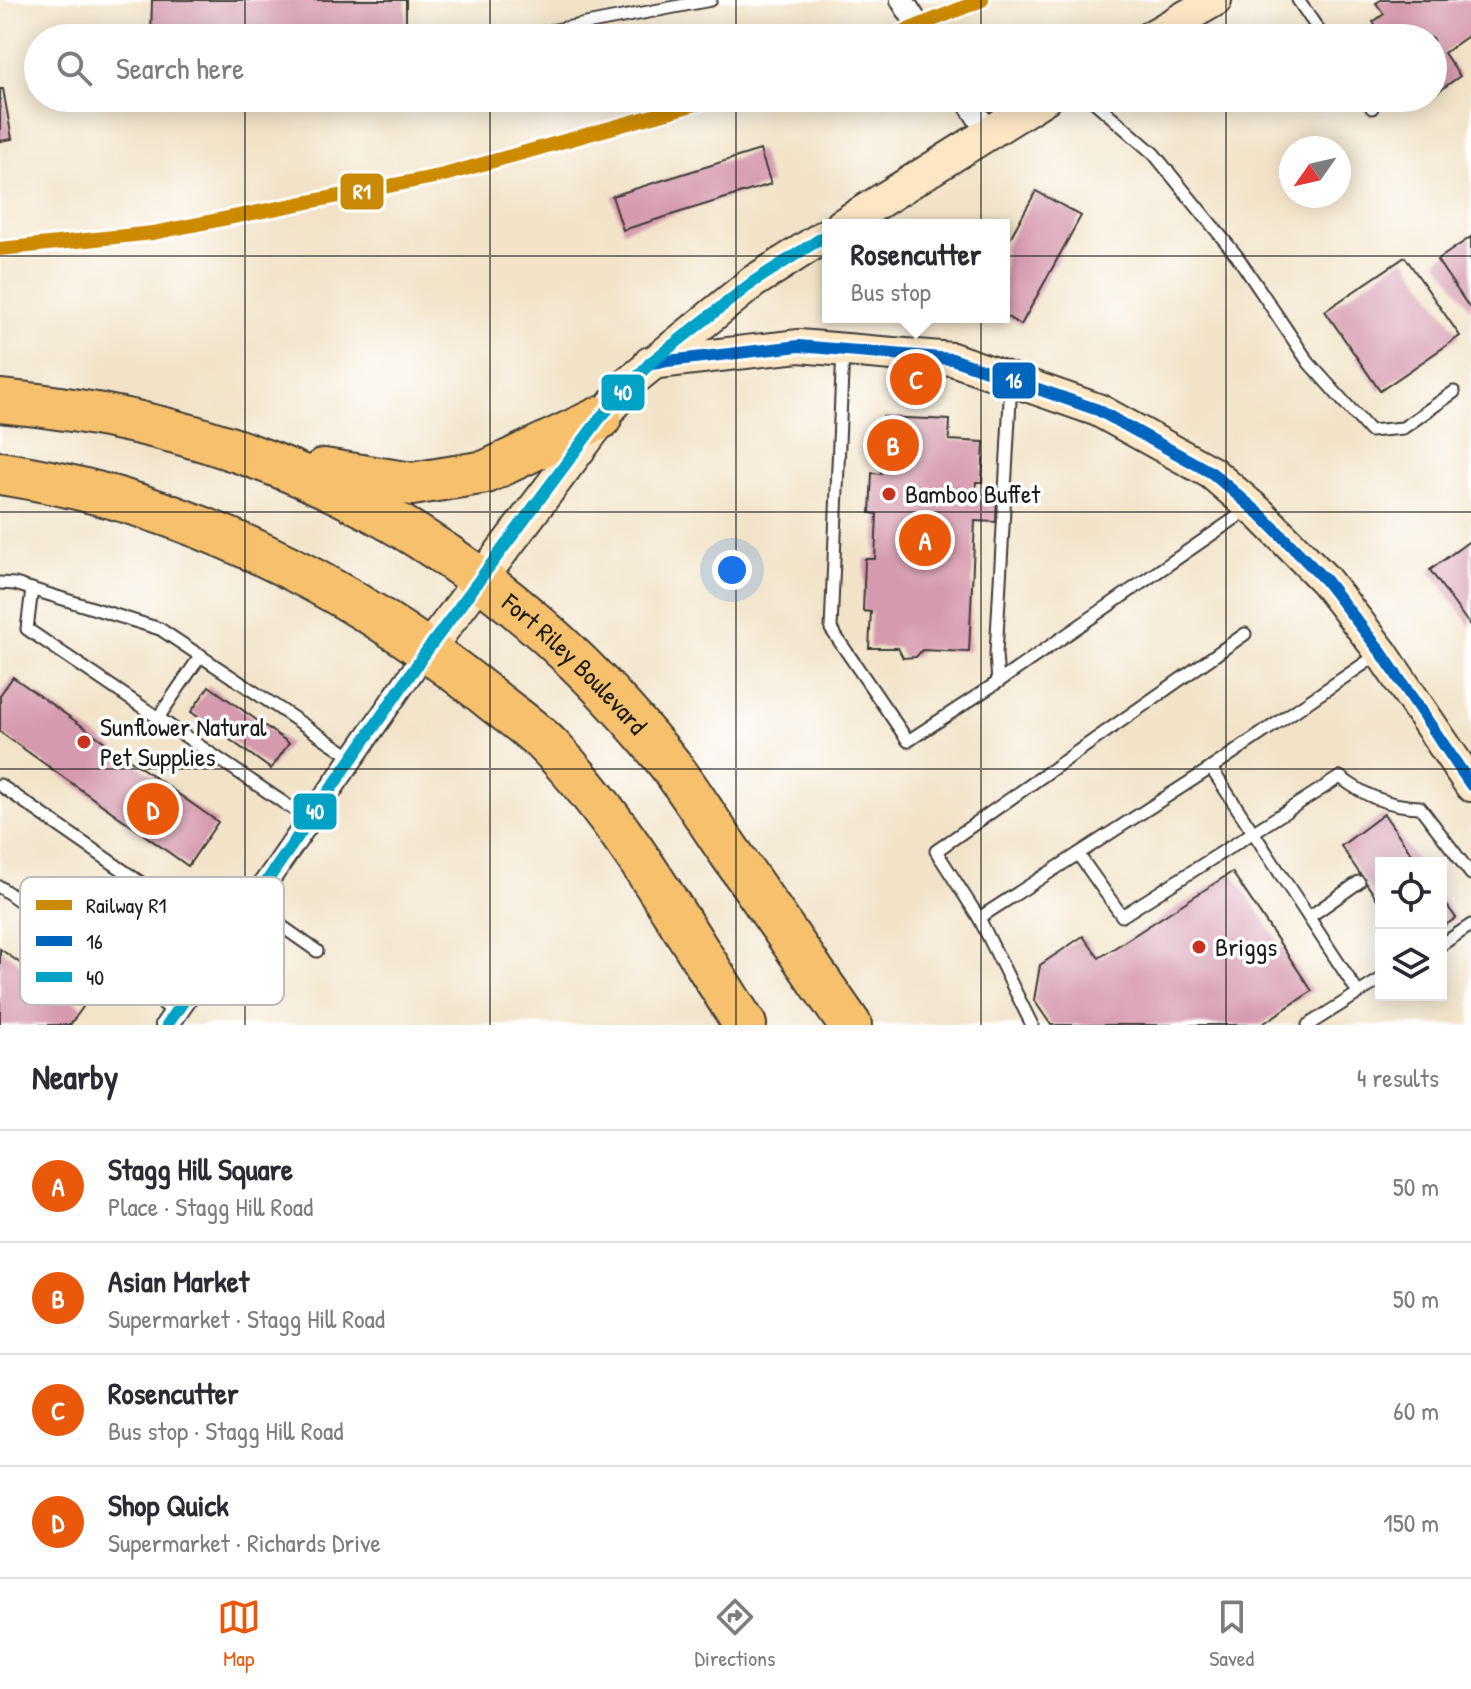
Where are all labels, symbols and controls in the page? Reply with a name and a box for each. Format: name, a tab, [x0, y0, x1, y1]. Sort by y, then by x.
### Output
search box	[24, 24, 1447, 112]
icon: search	[52, 46, 96, 90]
text: Search here	[116, 48, 244, 88]
north arrow	[1279, 136, 1351, 208]
line badge: R1	[339, 172, 385, 211]
text: R1	[353, 176, 371, 206]
popup	[822, 219, 1010, 323]
text: Rosencutter	[851, 234, 981, 274]
text: Bus stop	[851, 274, 931, 309]
pin: C	[890, 349, 942, 409]
line badge: 16	[991, 361, 1037, 400]
text: 16	[1006, 365, 1023, 395]
line badge: 40	[600, 373, 646, 412]
text: 40	[614, 377, 632, 407]
pin: B	[867, 415, 919, 475]
place label: Bamboo Buffet	[905, 476, 1041, 511]
marker: Bamboo Buffet	[880, 485, 898, 503]
pin: A	[899, 510, 951, 570]
your location	[712, 550, 752, 590]
street label: Fort Riley Boulevard	[494, 584, 655, 742]
place label: Sunflower Natural Pet Supplies	[100, 709, 267, 774]
marker: Sunflower Natural Pet Supplies	[75, 733, 93, 751]
pin: D	[127, 779, 179, 839]
line badge: 40	[292, 792, 338, 831]
text: 40	[306, 796, 324, 826]
map controls	[1375, 857, 1447, 1001]
button: locate	[1375, 857, 1447, 929]
legend	[20, 877, 284, 1005]
text: Railway R1	[86, 890, 167, 920]
text: 16	[86, 926, 103, 956]
place label: Briggs	[1215, 929, 1277, 964]
button: layers	[1375, 929, 1447, 1001]
marker: Briggs	[1190, 938, 1208, 956]
text: 40	[86, 962, 104, 992]
text: Nearby	[32, 1054, 118, 1100]
text: 4 results	[1357, 1060, 1439, 1095]
text: Stagg Hill Square	[108, 1149, 293, 1189]
text: A	[52, 1169, 64, 1204]
text: 50 m	[1393, 1169, 1439, 1204]
text: Place · Stagg Hill Road	[108, 1189, 313, 1224]
text: Asian Market	[108, 1261, 249, 1301]
text: B	[51, 1281, 65, 1316]
text: 50 m	[1393, 1281, 1439, 1316]
text: Supermarket · Stagg Hill Road	[108, 1301, 385, 1336]
text: Rosencutter	[108, 1373, 239, 1413]
text: C	[51, 1393, 65, 1428]
text: 60 m	[1393, 1393, 1439, 1428]
text: Bus stop · Stagg Hill Road	[108, 1413, 343, 1448]
text: Shop Quick	[108, 1485, 229, 1525]
text: D	[52, 1505, 64, 1540]
text: 150 m	[1383, 1505, 1439, 1540]
text: Supermarket · Richards Drive	[108, 1525, 381, 1560]
tab: Map	[217, 1595, 261, 1673]
tab: Directions	[695, 1595, 776, 1673]
tab: Saved	[1209, 1595, 1254, 1673]

